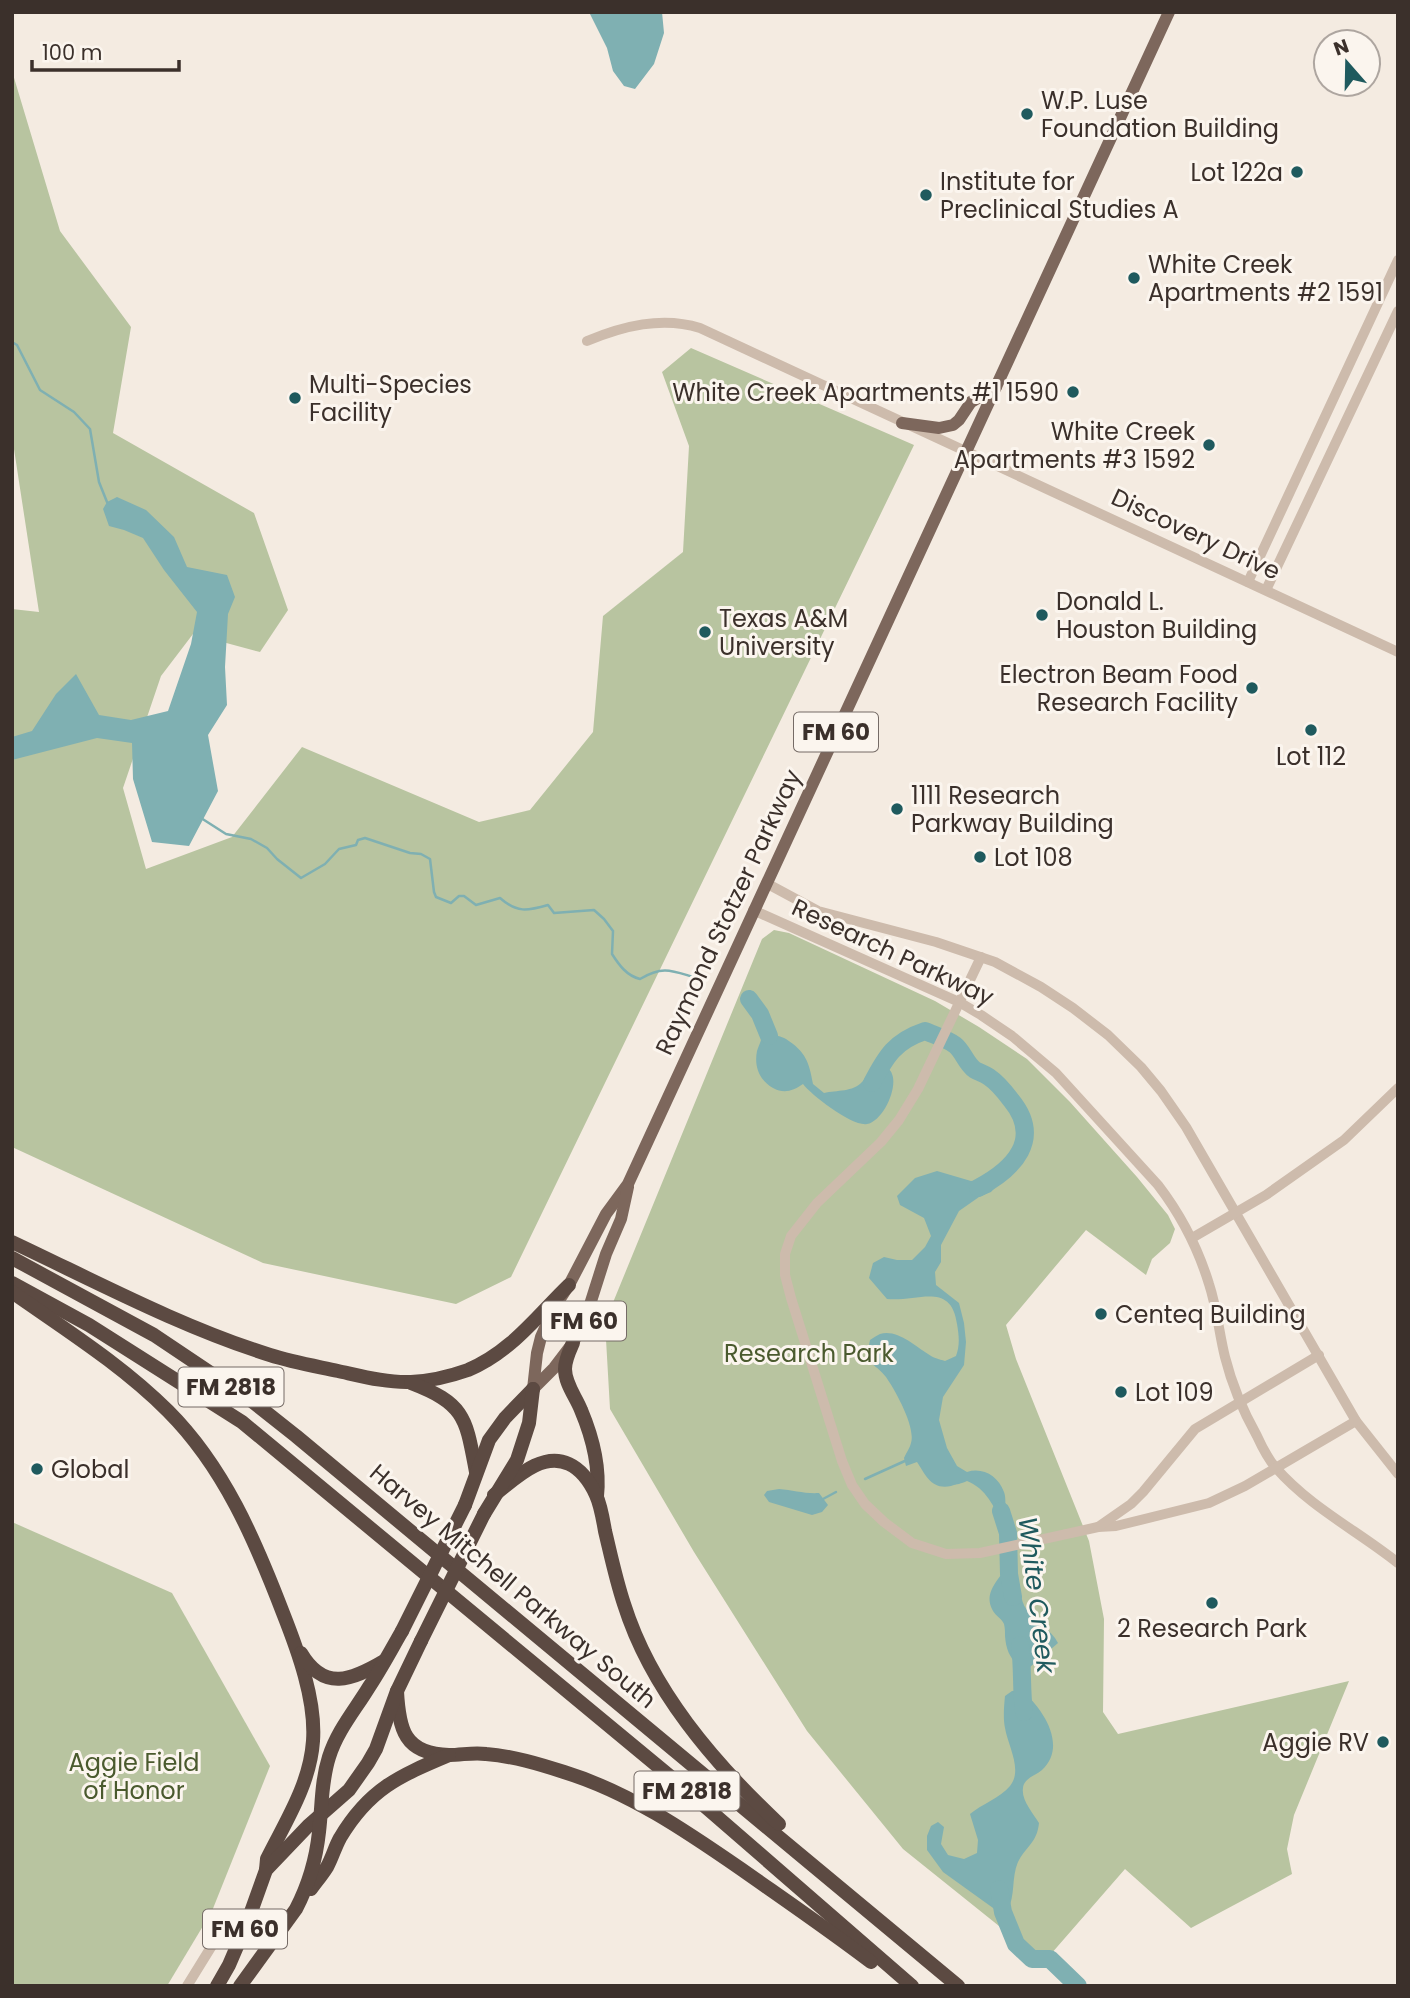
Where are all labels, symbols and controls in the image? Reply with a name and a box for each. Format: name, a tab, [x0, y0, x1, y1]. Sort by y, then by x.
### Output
scale bar	[32, 28, 178, 72]
north arrow	[1312, 28, 1382, 98]
text: N	[1330, 32, 1353, 63]
text: 100 m	[42, 38, 102, 67]
place label: W.P. Luse Foundation Building	[1041, 84, 1279, 145]
marker: W.P. Luse Foundation Building	[1019, 106, 1035, 122]
place label: Lot 122a	[1191, 156, 1283, 189]
marker: Lot 122a	[1289, 164, 1305, 180]
place label: Institute for Preclinical Studies A	[940, 165, 1179, 226]
marker: Institute for Preclinical Studies A	[918, 187, 934, 203]
place label: White Creek Apartments #2 1591	[1148, 248, 1383, 309]
marker: White Creek Apartments #2 1591	[1126, 270, 1142, 286]
place label: Multi-Species Facility	[309, 368, 472, 429]
place label: White Creek Apartments #1 1590	[672, 376, 1059, 409]
marker: White Creek Apartments #1 1590	[1065, 384, 1081, 400]
marker: Multi-Species Facility	[287, 390, 303, 406]
place label: White Creek Apartments #3 1592	[954, 415, 1196, 476]
marker: White Creek Apartments #3 1592	[1201, 437, 1217, 453]
street label: Discovery Drive	[1106, 480, 1286, 588]
place label: Donald L. Houston Building	[1056, 585, 1257, 646]
place label: Texas A&M University	[719, 602, 848, 663]
marker: Donald L. Houston Building	[1034, 607, 1050, 623]
marker: Texas A&M University	[697, 624, 713, 640]
place label: Electron Beam Food Research Facility	[1000, 658, 1238, 719]
marker: Electron Beam Food Research Facility	[1244, 680, 1260, 696]
road number: FM 60	[794, 712, 878, 752]
marker: Lot 112	[1303, 722, 1319, 738]
place label: Lot 112	[1276, 740, 1346, 773]
street label: Raymond Stotzer Parkway	[647, 764, 809, 1060]
place label: 1111 Research Parkway Building	[911, 779, 1114, 840]
marker: 1111 Research Parkway Building	[889, 801, 905, 817]
place label: Lot 108	[994, 841, 1073, 874]
marker: Lot 108	[972, 849, 988, 865]
street label: Research Parkway	[787, 891, 1000, 1013]
place label: Centeq Building	[1115, 1298, 1306, 1331]
road number: FM 60	[542, 1302, 626, 1340]
marker: Centeq Building	[1093, 1306, 1109, 1322]
park label: Research Park	[724, 1337, 895, 1370]
road number: FM 2818	[178, 1368, 284, 1406]
place label: Lot 109	[1135, 1376, 1214, 1409]
marker: Lot 109	[1113, 1384, 1129, 1400]
place label: Global	[51, 1453, 129, 1486]
street label: Harvey Mitchell Parkway South	[363, 1456, 663, 1716]
marker: Global	[29, 1461, 45, 1477]
water label: White Creek	[1010, 1515, 1065, 1677]
marker: 2 Research Park	[1204, 1595, 1220, 1611]
place label: 2 Research Park	[1117, 1612, 1308, 1645]
place label: Aggie RV	[1262, 1726, 1369, 1759]
marker: Aggie RV	[1375, 1734, 1391, 1750]
park label: Aggie Field of Honor	[69, 1746, 199, 1807]
road number: FM 2818	[634, 1772, 740, 1811]
road number: FM 60	[203, 1910, 287, 1948]

